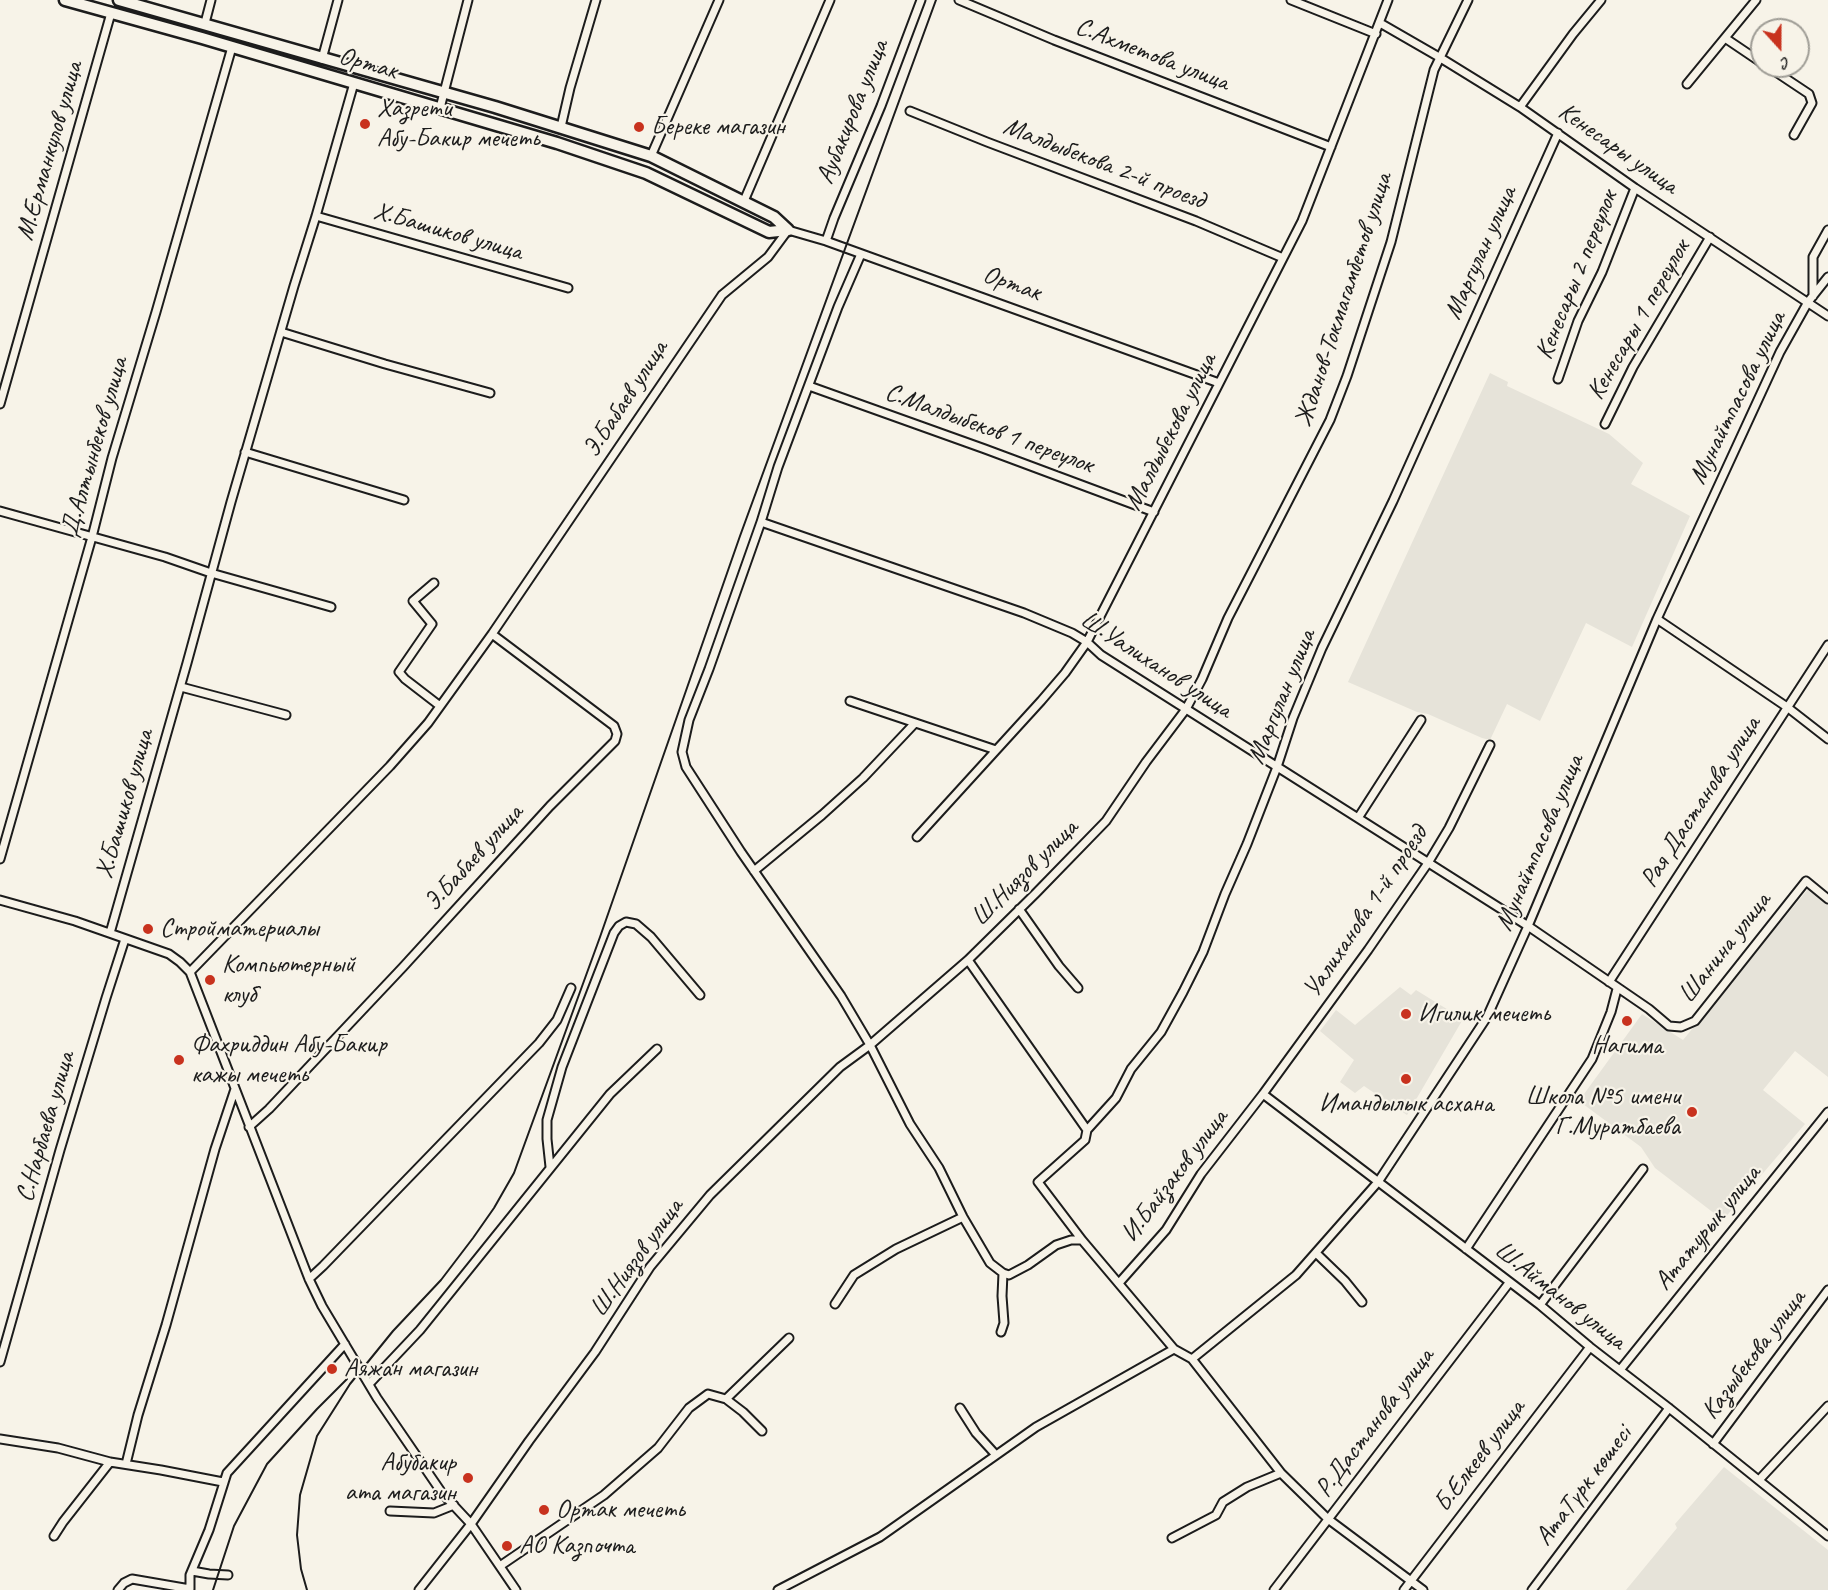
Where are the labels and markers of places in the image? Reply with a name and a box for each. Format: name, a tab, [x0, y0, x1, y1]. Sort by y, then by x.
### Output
place label: Хазрети Абу-Бакир мечеть	[377, 93, 540, 154]
place label: Береке магазин	[651, 111, 785, 143]
marker: Хазрети Абу-Бакир мечеть	[358, 117, 372, 131]
marker: Береке магазин	[632, 120, 646, 134]
place label: Стройматериалы	[160, 913, 319, 945]
marker: Стройматериалы	[141, 922, 155, 936]
place label: Компьютерный клуб	[222, 949, 355, 1011]
marker: Компьютерный клуб	[203, 973, 217, 987]
place label: Игилик мечеть	[1418, 998, 1550, 1030]
marker: Игилик мечеть	[1399, 1007, 1413, 1021]
marker: Нагима	[1620, 1014, 1634, 1028]
place label: Фахриддин Абу-Бакир кажы мечеть	[191, 1029, 387, 1090]
place label: Нагима	[1592, 1030, 1662, 1062]
marker: Фахриддин Абу-Бакир кажы мечеть	[172, 1053, 186, 1067]
marker: Имандылык асхана	[1399, 1072, 1413, 1086]
place label: Школа №5 имени Г.Муратбаева	[1526, 1081, 1680, 1142]
place label: Имандылык асхана	[1319, 1088, 1493, 1120]
marker: Школа №5 имени Г.Муратбаева	[1685, 1105, 1699, 1119]
place label: Аяжан магазин	[344, 1353, 477, 1385]
marker: Аяжан магазин	[325, 1362, 339, 1376]
place label: Абубакир ата магазин	[345, 1447, 456, 1508]
marker: Абубакир ата магазин	[461, 1471, 475, 1485]
place label: Ортак мечеть	[556, 1494, 685, 1526]
marker: Ортак мечеть	[537, 1503, 551, 1517]
place label: АО Казпочта	[519, 1530, 634, 1562]
marker: АО Казпочта	[500, 1539, 514, 1553]

